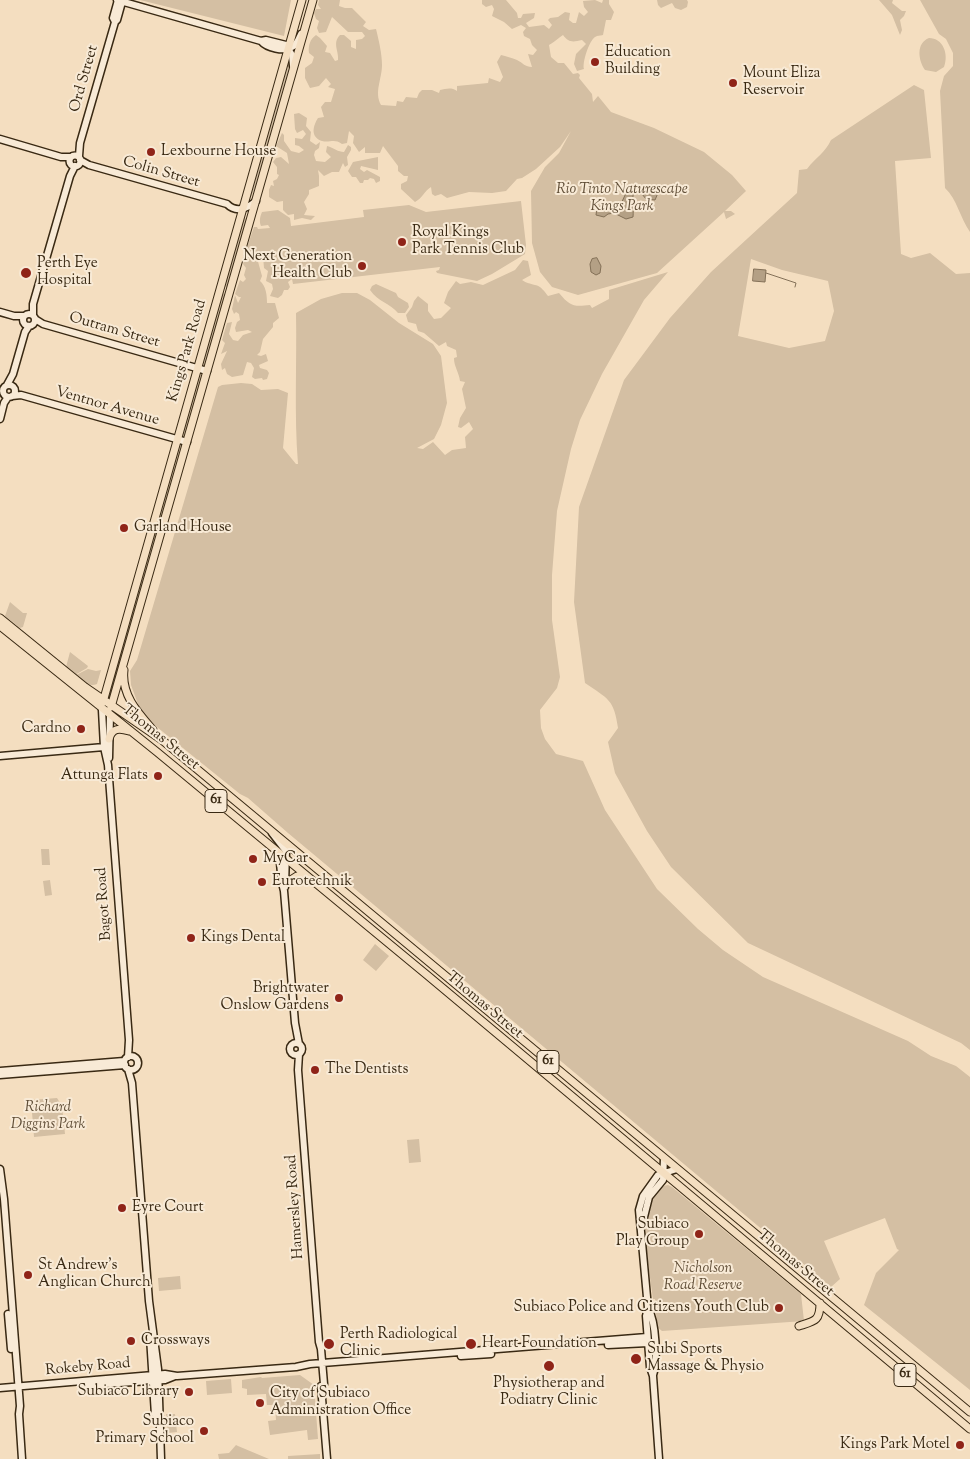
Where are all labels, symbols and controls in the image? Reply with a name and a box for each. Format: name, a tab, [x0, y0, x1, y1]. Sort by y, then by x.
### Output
street label: Ord Street	[67, 43, 103, 115]
place label: Education Building	[605, 44, 671, 79]
marker: Education Building	[589, 56, 601, 68]
place label: Mount Eliza Reservoir	[743, 65, 821, 100]
marker: Mount Eliza Reservoir	[727, 77, 739, 89]
place label: Lexbourne House	[161, 143, 276, 161]
marker: Lexbourne House	[145, 146, 157, 158]
street label: Colin Street	[121, 153, 201, 193]
park label: Rio Tinto Naturescape Kings Park	[556, 181, 688, 216]
place label: Royal Kings Park Tennis Club	[412, 224, 524, 259]
marker: Royal Kings Park Tennis Club	[396, 236, 408, 248]
place label: Next Generation Health Club	[243, 248, 352, 283]
place label: Perth Eye Hospital	[37, 255, 98, 290]
marker: Next Generation Health Club	[356, 260, 368, 272]
marker: Perth Eye Hospital	[19, 266, 33, 280]
street label: Kings Park Road	[165, 298, 211, 404]
street label: Outram Street	[67, 309, 161, 353]
street label: Ventnor Avenue	[53, 384, 161, 430]
place label: Garland House	[134, 519, 232, 537]
marker: Garland House	[118, 522, 130, 534]
street label: Thomas Street	[118, 701, 202, 775]
place label: Cardno	[21, 720, 71, 738]
marker: Cardno	[75, 723, 87, 735]
place label: Attunga Flats	[61, 767, 148, 785]
marker: Attunga Flats	[152, 770, 164, 782]
road number: 61	[205, 789, 227, 812]
place label: MyCar	[263, 850, 308, 868]
marker: MyCar	[247, 853, 259, 865]
street label: Bagot Road	[93, 867, 117, 941]
place label: Eurotechnik	[272, 873, 352, 891]
marker: Eurotechnik	[256, 876, 268, 888]
place label: Kings Dental	[201, 929, 285, 947]
marker: Kings Dental	[185, 932, 197, 944]
street label: Thomas Street	[442, 969, 526, 1043]
place label: Brightwater Onslow Gardens	[221, 980, 329, 1015]
marker: Brightwater Onslow Gardens	[333, 992, 345, 1004]
road number: 61	[537, 1050, 559, 1074]
place label: The Dentists	[325, 1061, 408, 1079]
marker: The Dentists	[309, 1064, 321, 1076]
park label: Richard Diggins Park	[11, 1099, 85, 1134]
street label: Hamersley Road	[283, 1154, 309, 1260]
place label: Eyre Court	[132, 1199, 204, 1217]
marker: Eyre Court	[116, 1202, 128, 1214]
place label: Subiaco Play Group	[616, 1216, 689, 1251]
street label: Thomas Street	[753, 1227, 837, 1301]
marker: Subiaco Play Group	[693, 1228, 705, 1240]
place label: St Andrew's Anglican Church	[38, 1257, 151, 1292]
park label: Nicholson Road Reserve	[664, 1260, 742, 1295]
marker: St Andrew's Anglican Church	[22, 1269, 34, 1281]
place label: Subiaco Police and Citizens Youth Club	[514, 1299, 769, 1317]
marker: Subiaco Police and Citizens Youth Club	[773, 1302, 785, 1314]
place label: Perth Radiological Clinic	[340, 1326, 457, 1361]
place label: Crossways	[141, 1332, 210, 1350]
marker: Crossways	[125, 1335, 137, 1347]
place label: Heart Foundation	[482, 1335, 597, 1353]
marker: Perth Radiological Clinic	[322, 1337, 336, 1351]
marker: Heart Foundation	[464, 1337, 478, 1351]
place label: Subi Sports Massage & Physio	[647, 1341, 764, 1376]
marker: Subi Sports Massage & Physio	[629, 1352, 643, 1366]
street label: Rokeby Road	[45, 1355, 131, 1381]
marker: Physiotherap and Podiatry Clinic	[542, 1359, 556, 1373]
road number: 61	[894, 1364, 916, 1386]
place label: Physiotherap and Podiatry Clinic	[493, 1375, 605, 1410]
place label: Subiaco Library	[77, 1383, 179, 1401]
place label: City of Subiaco Administration Office	[270, 1385, 411, 1420]
marker: Subiaco Library	[183, 1386, 195, 1398]
marker: City of Subiaco Administration Office	[254, 1397, 266, 1409]
place label: Subiaco Primary School	[96, 1413, 194, 1448]
marker: Subiaco Primary School	[198, 1425, 210, 1437]
place label: Kings Park Motel	[840, 1436, 950, 1454]
marker: Kings Park Motel	[954, 1439, 966, 1451]

